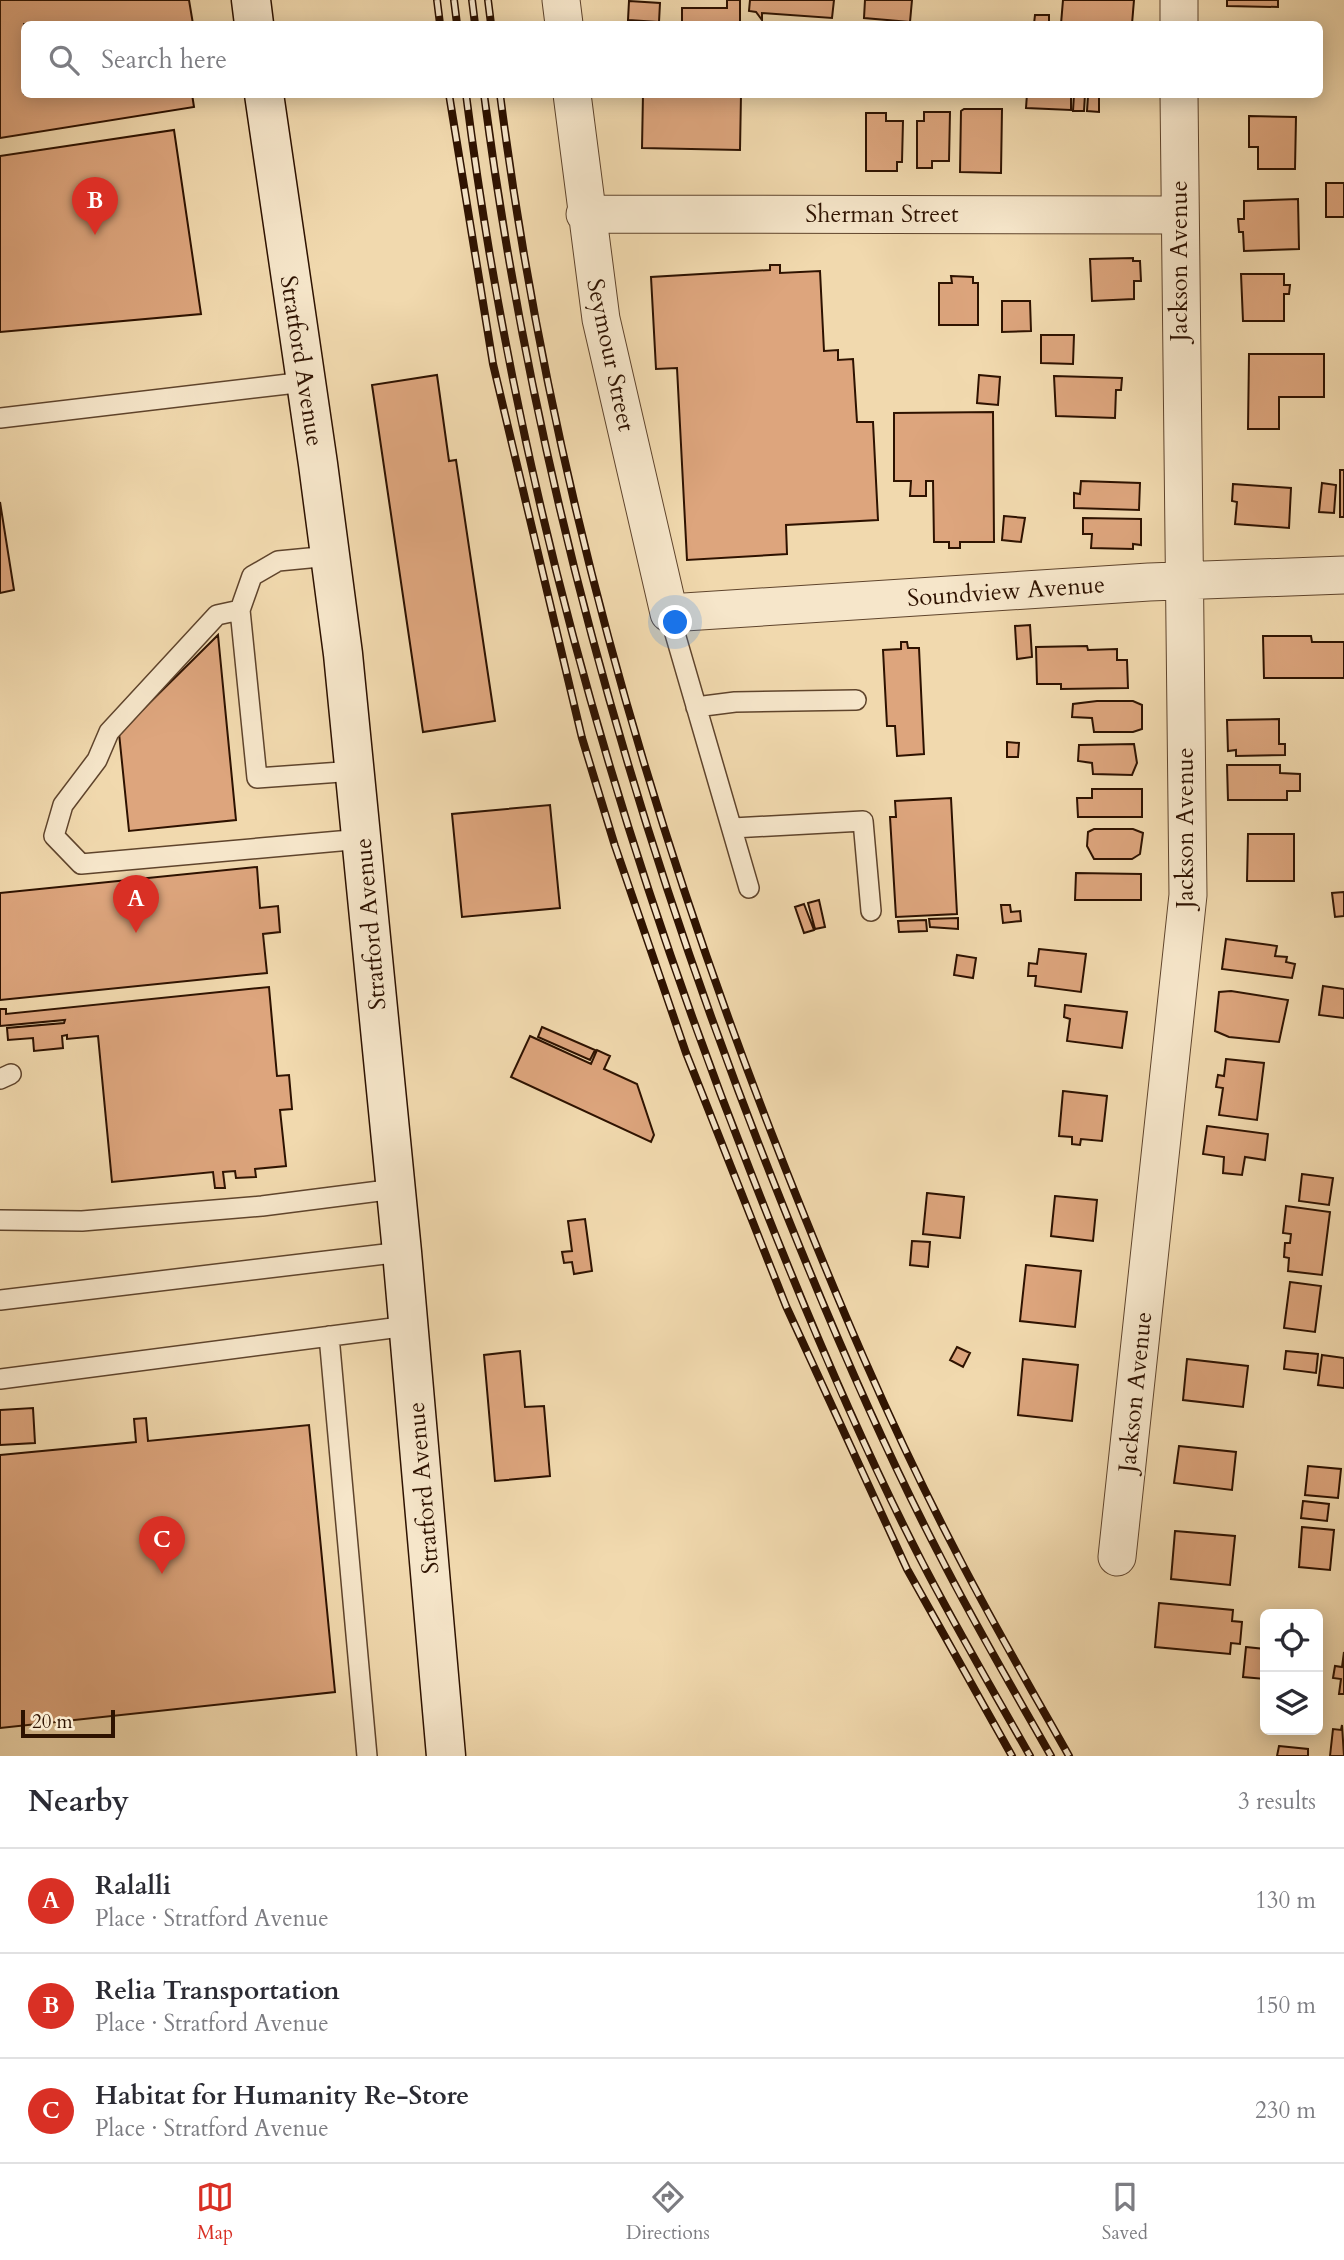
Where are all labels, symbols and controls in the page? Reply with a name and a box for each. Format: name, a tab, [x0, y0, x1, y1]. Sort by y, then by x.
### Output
search box	[21, 21, 1323, 98]
icon: search	[45, 41, 83, 79]
text: Search here	[101, 42, 227, 77]
pin: B	[72, 177, 118, 235]
street label: Jackson Avenue	[1163, 180, 1196, 345]
street label: Sherman Street	[805, 198, 959, 231]
street label: Stratford Avenue	[272, 273, 331, 449]
street label: Seymour Street	[578, 276, 643, 435]
street label: Soundview Avenue	[906, 568, 1106, 615]
your location	[658, 605, 692, 639]
street label: Jackson Avenue	[1169, 747, 1202, 912]
street label: Stratford Avenue	[347, 837, 394, 1011]
pin: A	[113, 875, 159, 933]
street label: Jackson Avenue	[1110, 1310, 1160, 1477]
street label: Stratford Avenue	[400, 1401, 447, 1575]
pin: C	[139, 1516, 185, 1574]
map controls	[1260, 1609, 1323, 1735]
button: locate	[1260, 1609, 1323, 1672]
button: layers	[1260, 1672, 1323, 1735]
scale bar	[21, 1707, 116, 1739]
text: 20 m	[32, 1709, 73, 1735]
text: Nearby	[28, 1781, 129, 1822]
text: 3 results	[1238, 1786, 1316, 1817]
text: Ralalli	[95, 1868, 171, 1903]
text: A	[42, 1885, 60, 1916]
text: 130 m	[1255, 1885, 1316, 1916]
text: Place · Stratford Avenue	[95, 1903, 329, 1934]
text: Relia Transportation	[95, 1973, 340, 2008]
text: B	[43, 1990, 59, 2021]
text: 150 m	[1255, 1990, 1316, 2021]
text: Place · Stratford Avenue	[95, 2008, 329, 2039]
text: Habitat for Humanity Re-Store	[95, 2078, 469, 2113]
text: C	[42, 2095, 60, 2126]
text: 230 m	[1255, 2095, 1316, 2126]
text: Place · Stratford Avenue	[95, 2113, 329, 2144]
tab: Map	[196, 2178, 234, 2246]
tab: Directions	[626, 2178, 710, 2246]
tab: Saved	[1102, 2178, 1148, 2246]

